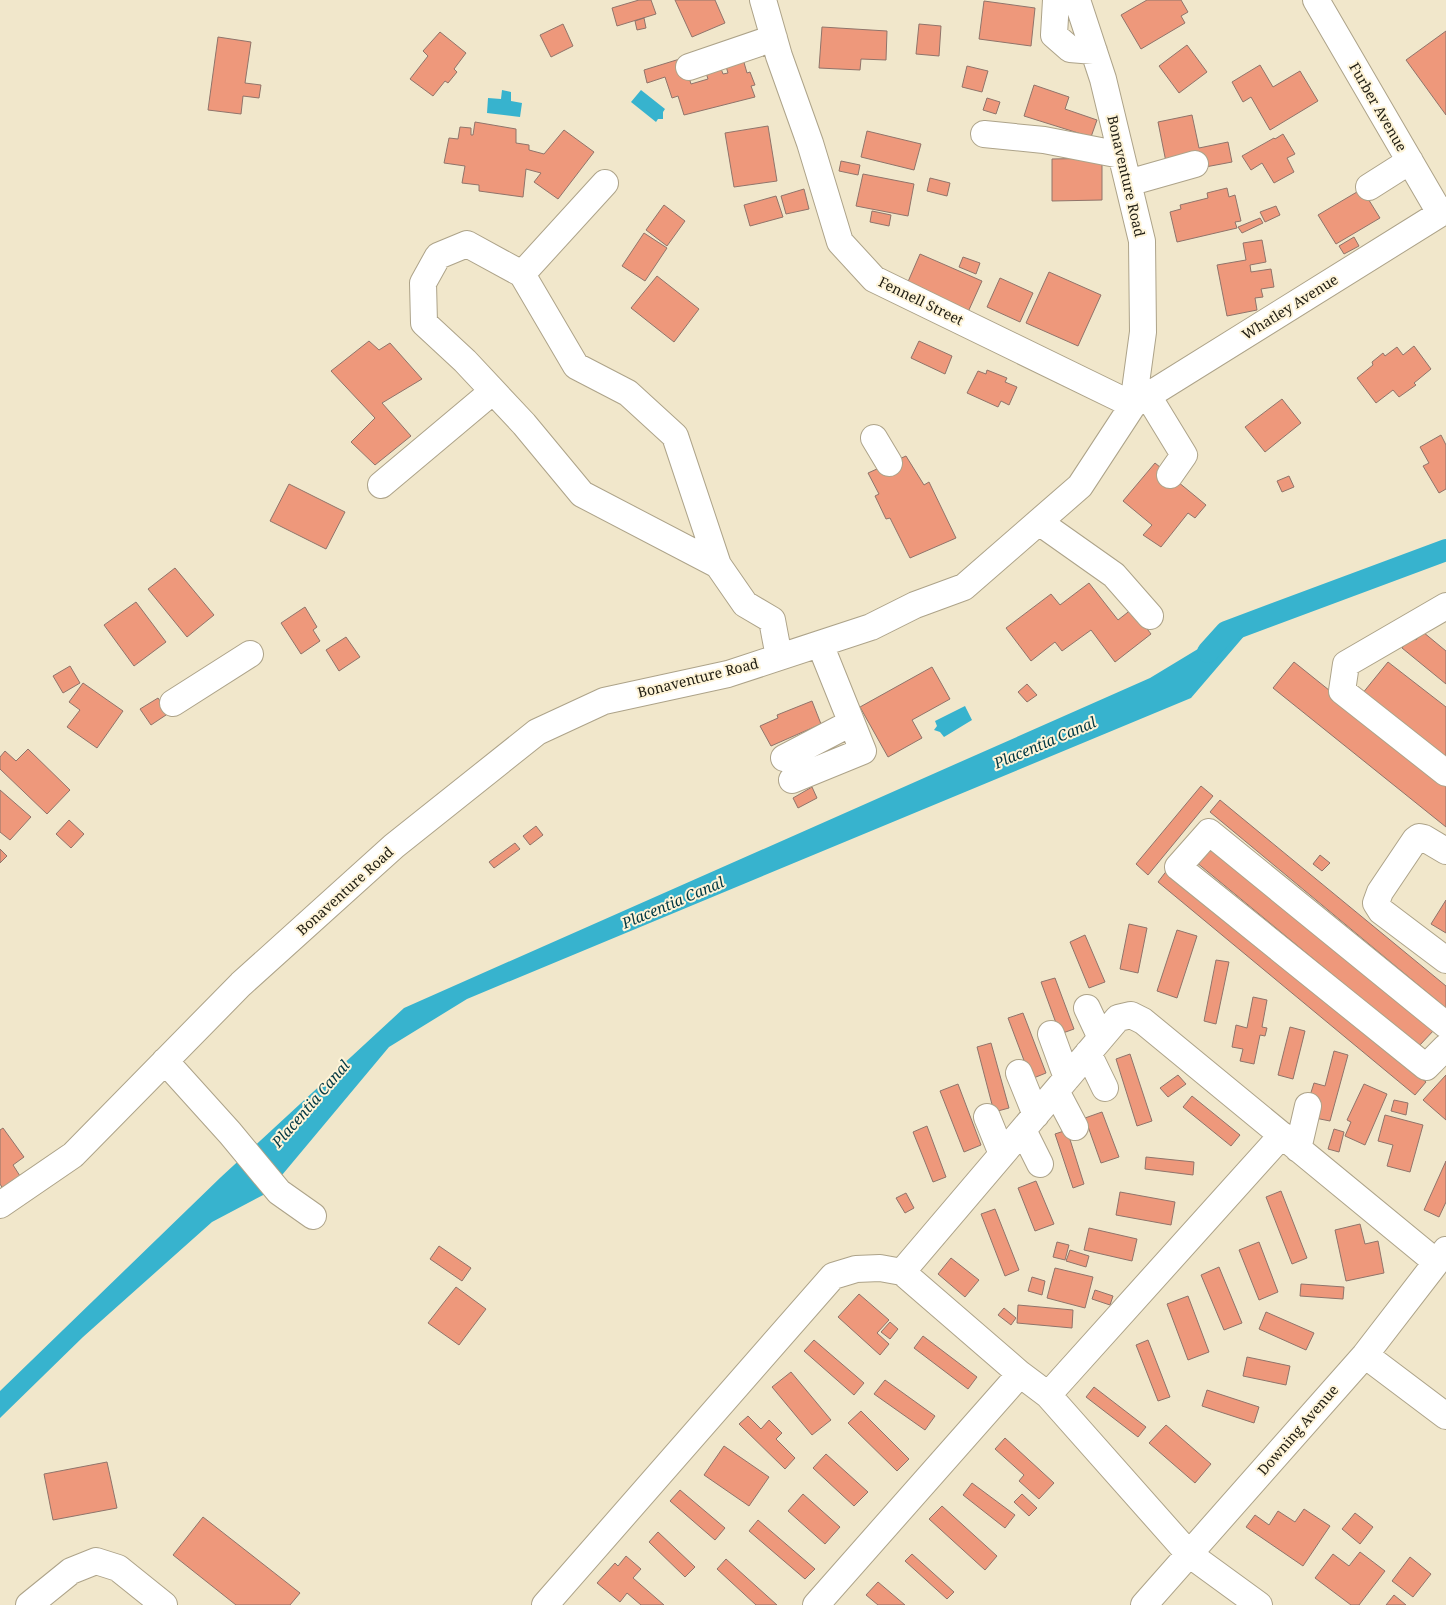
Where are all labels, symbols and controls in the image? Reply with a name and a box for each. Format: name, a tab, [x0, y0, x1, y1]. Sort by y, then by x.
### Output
street label: Furber Avenue	[1345, 59, 1412, 155]
street label: Bonaventure Road	[1103, 113, 1150, 239]
street label: Whatley Avenue	[1238, 269, 1341, 344]
street label: Fennell Street	[876, 272, 967, 329]
street label: Bonaventure Road	[635, 653, 761, 702]
water label: Placentia Canal	[990, 711, 1099, 773]
street label: Bonaventure Road	[292, 842, 397, 939]
water label: Placentia Canal	[618, 871, 727, 933]
water label: Placentia Canal	[266, 1055, 354, 1152]
street label: Downing Avenue	[1253, 1380, 1342, 1479]

